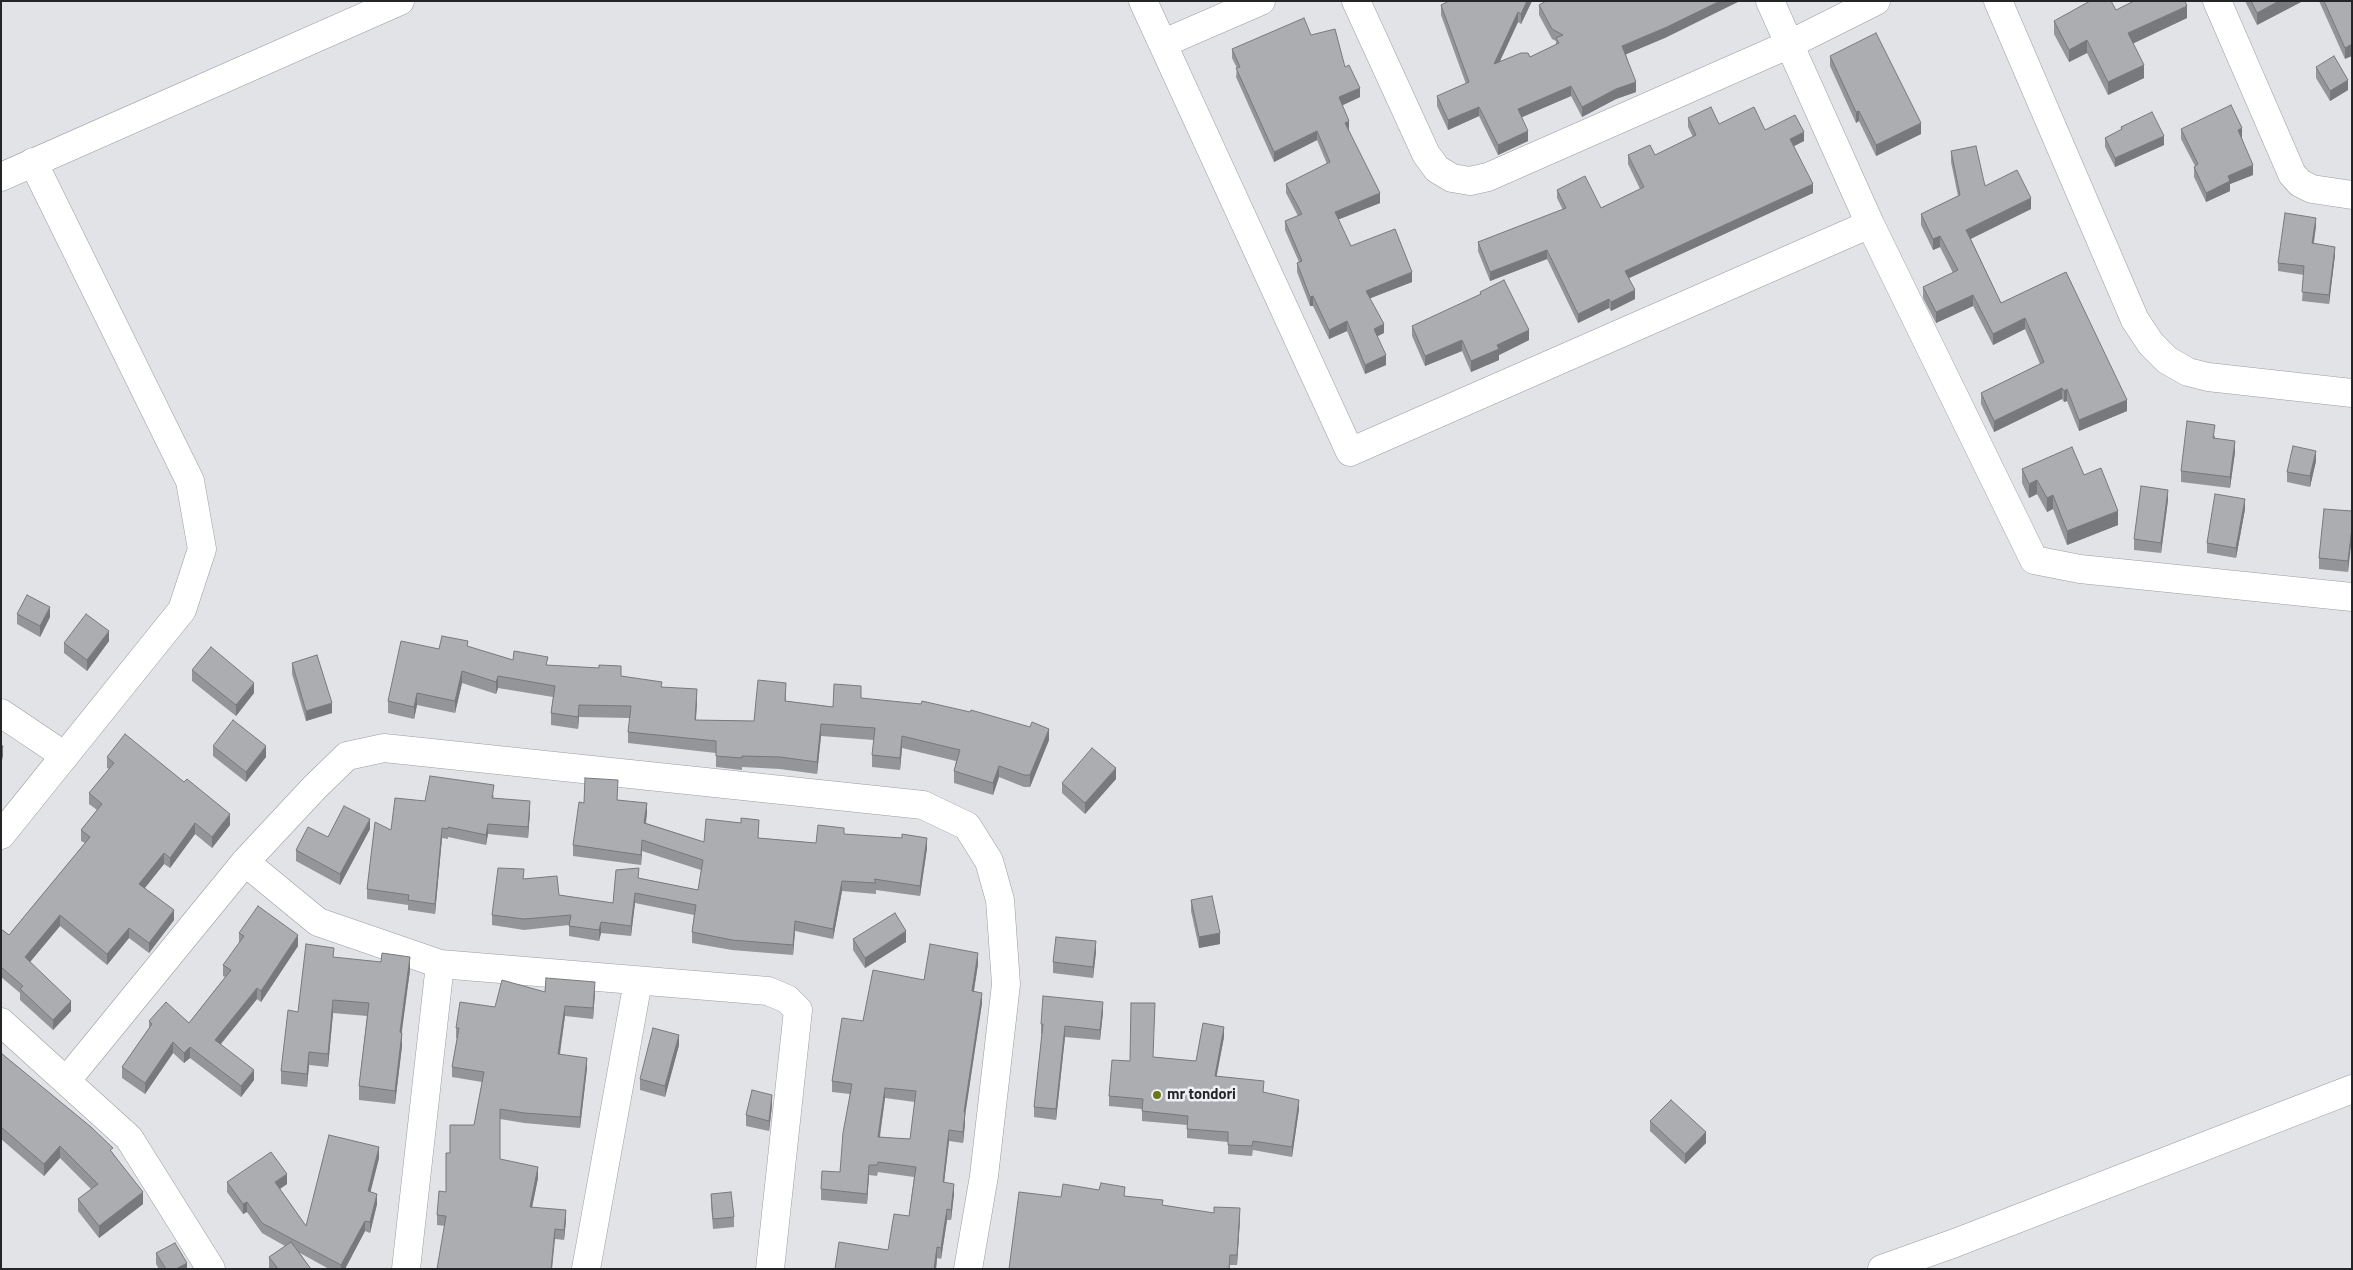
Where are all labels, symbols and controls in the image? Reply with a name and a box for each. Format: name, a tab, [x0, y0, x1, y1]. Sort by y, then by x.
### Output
place label: mr tondori	[1167, 1086, 1236, 1104]
marker: mr tondori	[1151, 1089, 1163, 1101]

